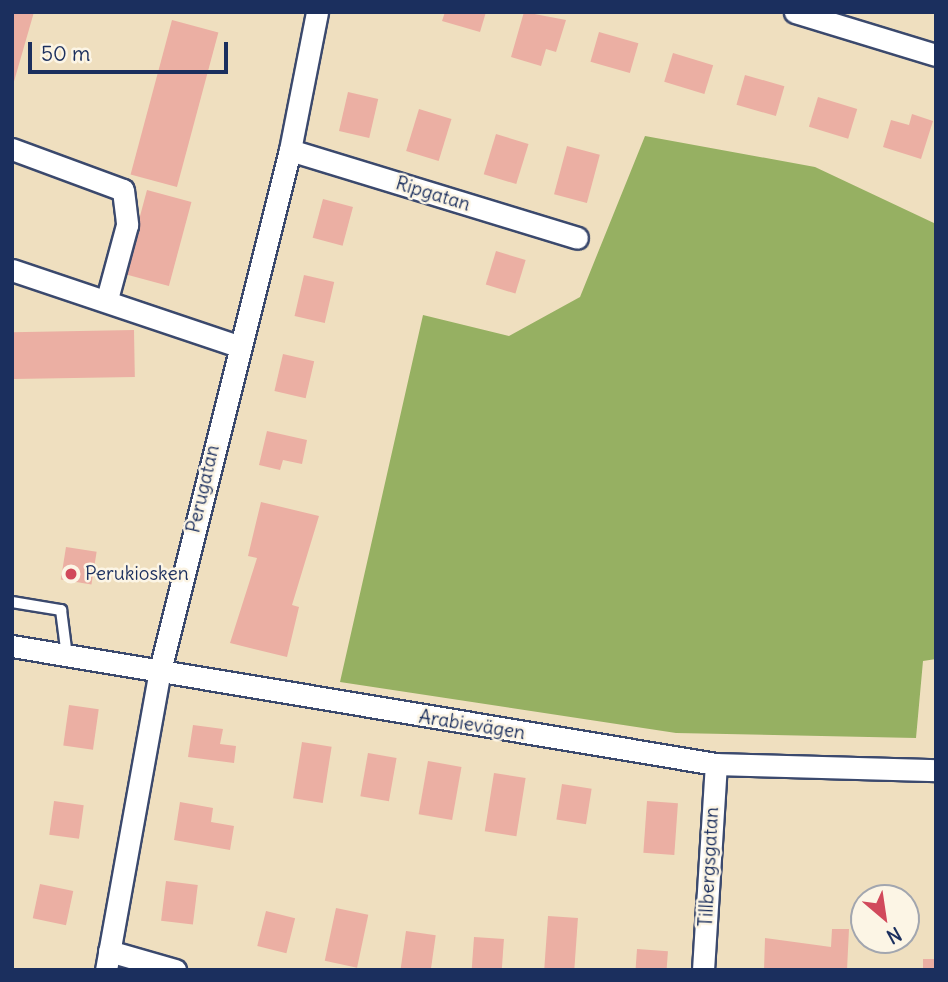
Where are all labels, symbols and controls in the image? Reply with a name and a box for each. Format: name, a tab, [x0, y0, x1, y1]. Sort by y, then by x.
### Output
scale bar	[32, 28, 231, 72]
text: 50 m	[41, 40, 90, 67]
street label: Ripgatan	[393, 172, 473, 216]
street label: Perugatan	[182, 443, 224, 535]
place label: Perukiosken	[85, 563, 189, 585]
marker: Perukiosken	[63, 566, 79, 582]
street label: Arabievägen	[417, 705, 527, 745]
street label: Tillbergsgatan	[694, 807, 724, 927]
north arrow	[850, 884, 920, 954]
text: N	[883, 922, 906, 949]

